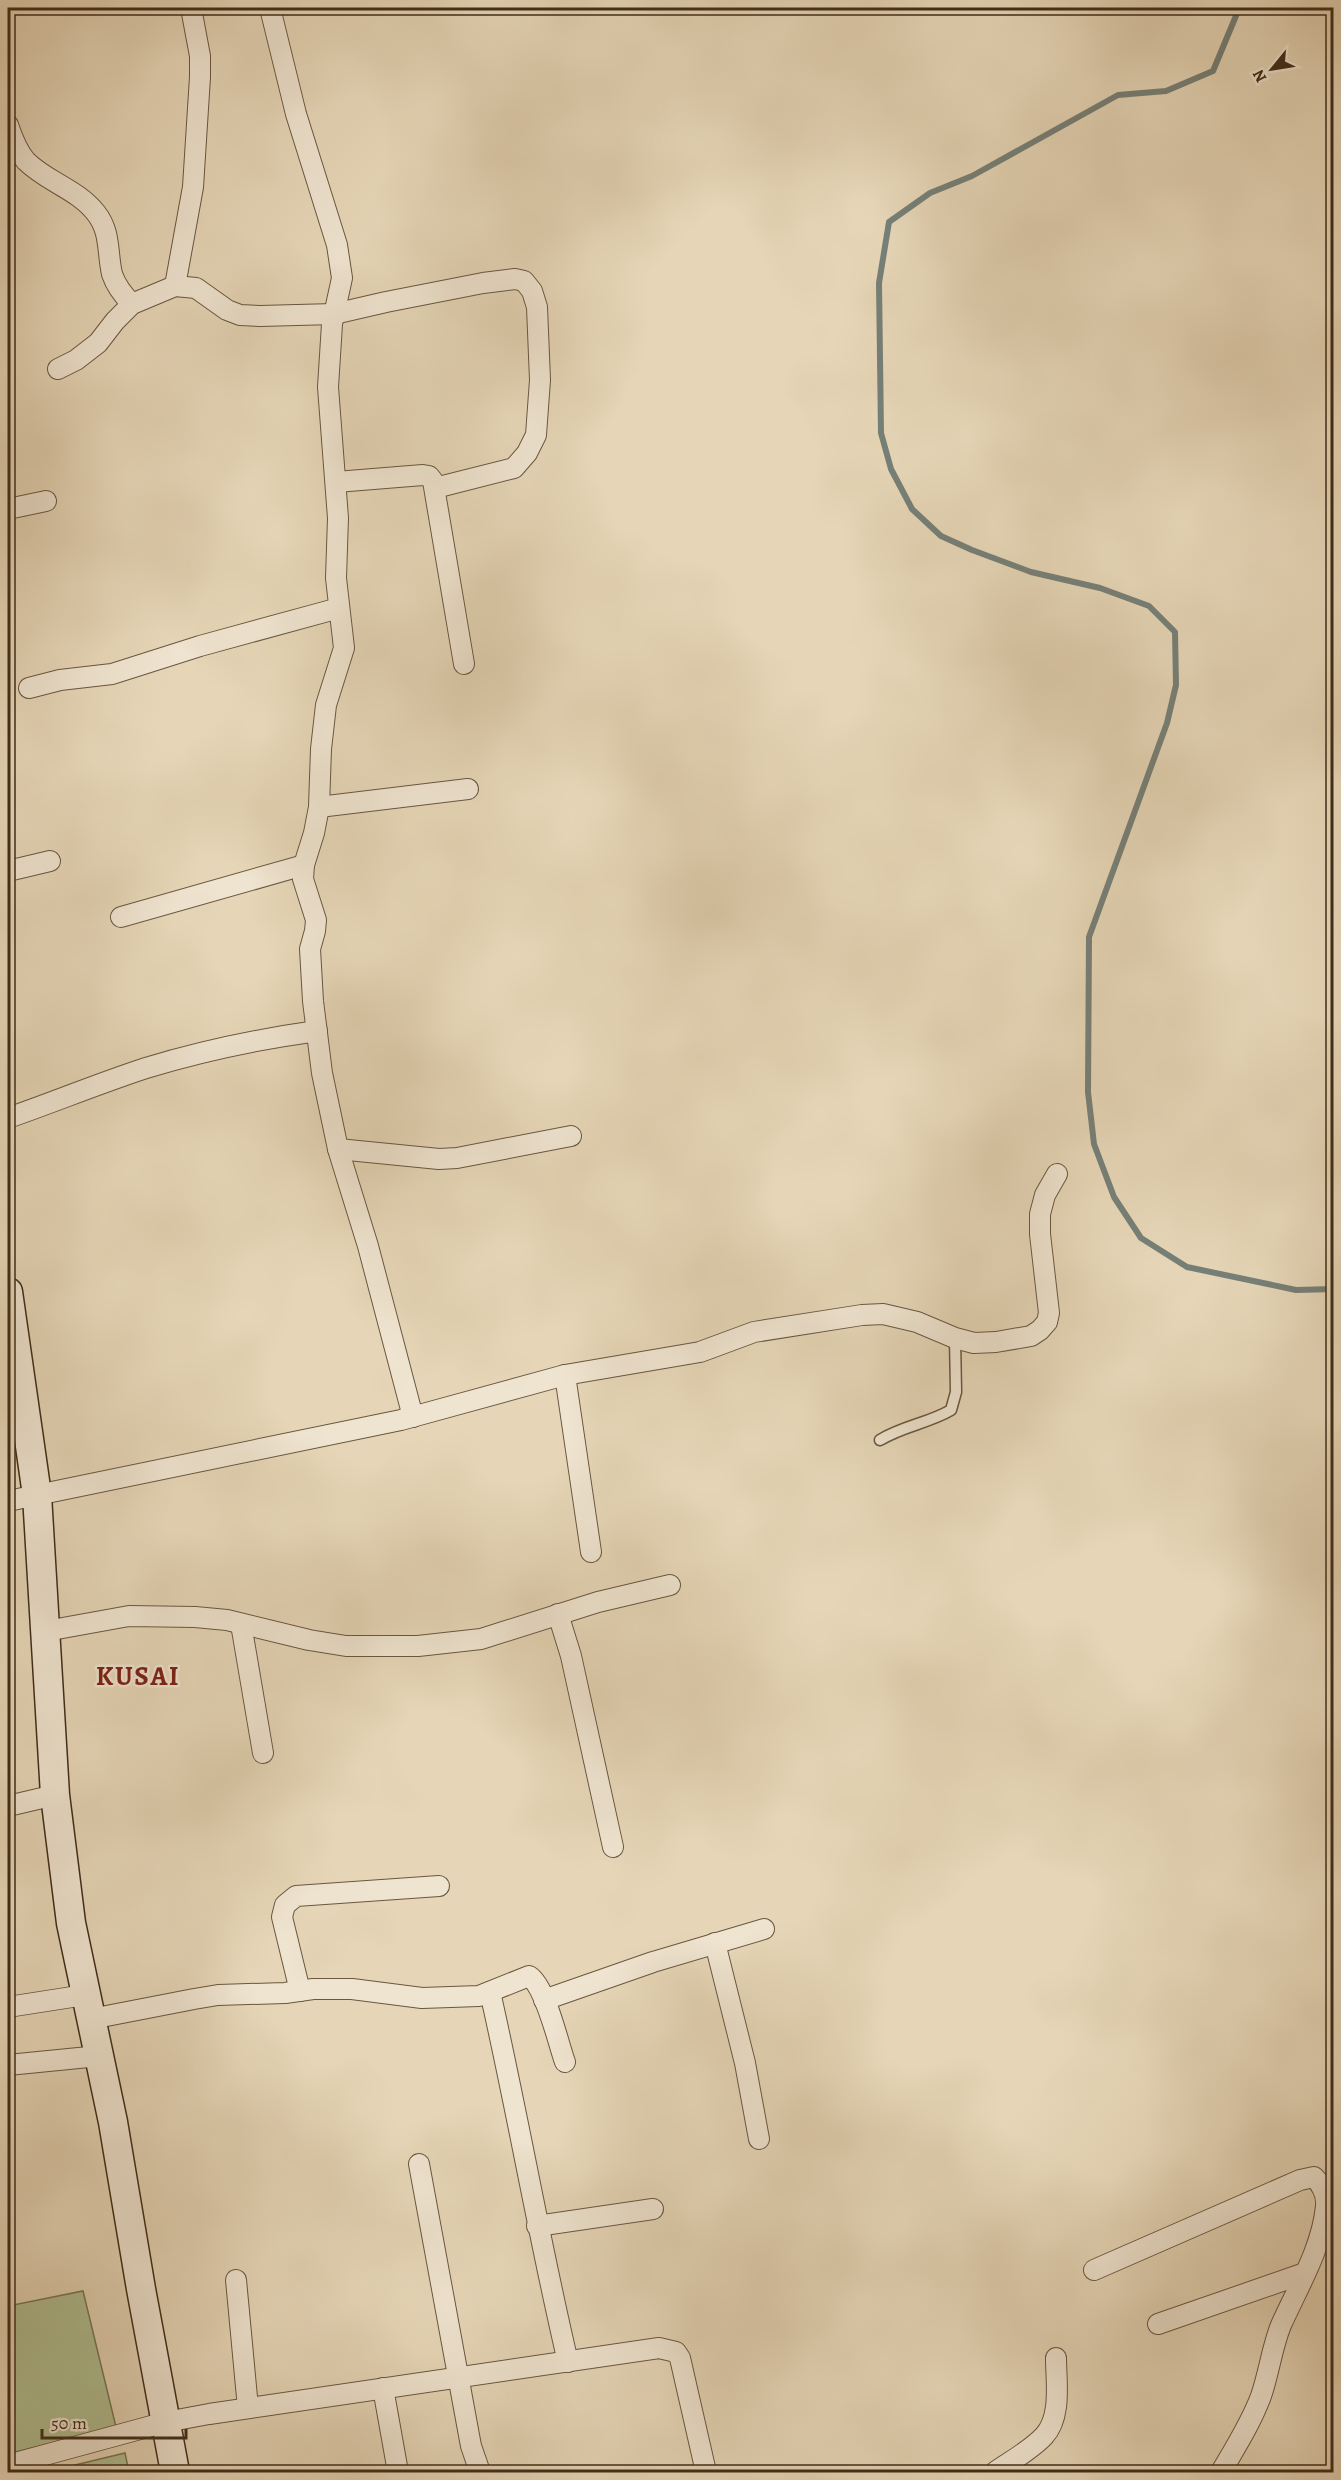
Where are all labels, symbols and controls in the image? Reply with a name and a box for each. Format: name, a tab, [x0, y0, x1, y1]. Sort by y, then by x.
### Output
north arrow	[1242, 39, 1302, 99]
text: N	[1247, 65, 1272, 87]
district label: KUSAI	[96, 1658, 180, 1694]
scale bar	[42, 2402, 186, 2440]
text: 50 m	[51, 2411, 87, 2435]

